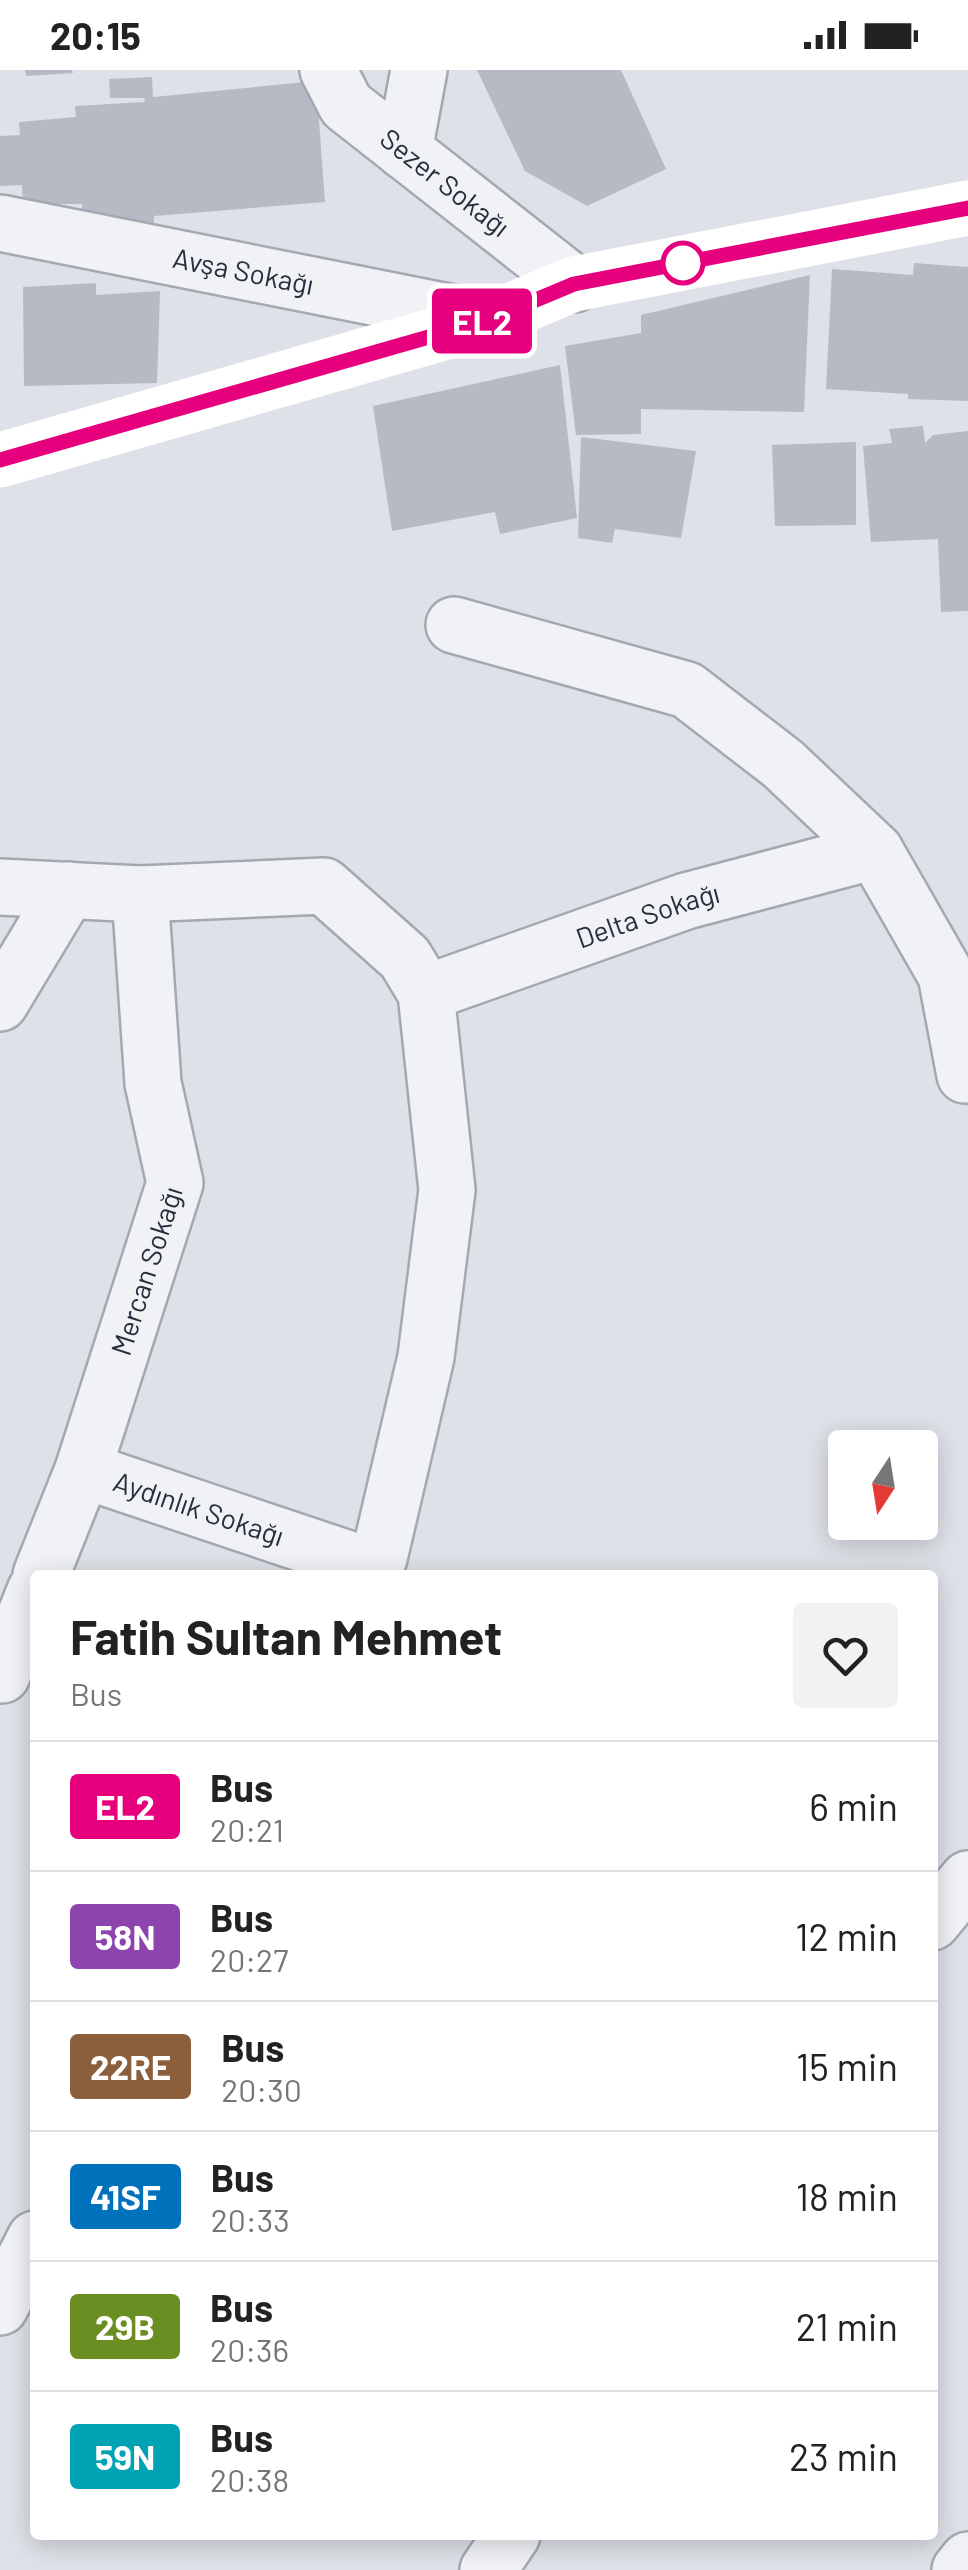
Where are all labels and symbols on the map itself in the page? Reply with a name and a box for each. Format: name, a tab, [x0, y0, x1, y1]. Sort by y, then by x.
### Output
street label: Sezer Sokağı	[374, 121, 517, 243]
street label: Avşa Sokağı	[170, 240, 317, 301]
unlabelled marker	[662, 242, 704, 284]
line badge: EL2	[424, 288, 540, 354]
street label: Delta Sokağı	[571, 875, 723, 955]
street label: Mercan Sokağı	[103, 1182, 189, 1359]
north arrow	[828, 1430, 938, 1540]
street label: Aydınlık Sokağı	[109, 1463, 289, 1552]

